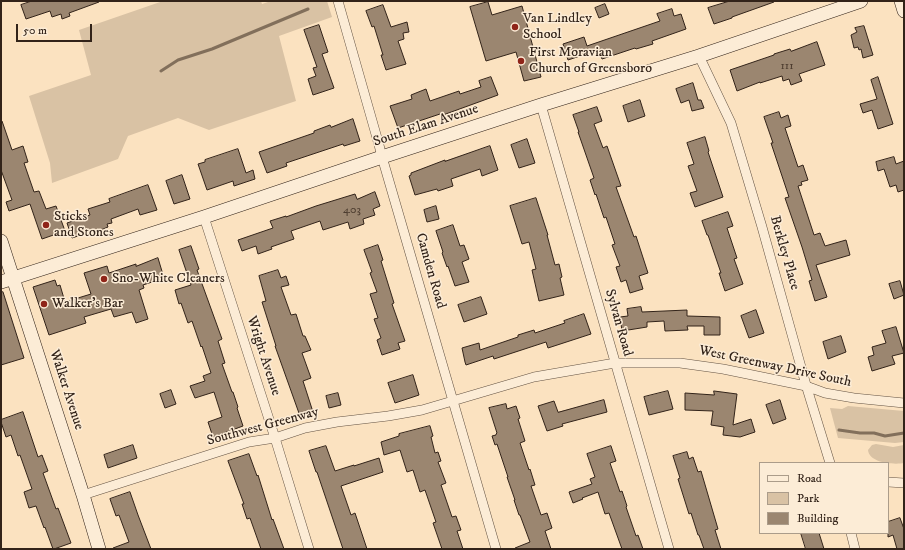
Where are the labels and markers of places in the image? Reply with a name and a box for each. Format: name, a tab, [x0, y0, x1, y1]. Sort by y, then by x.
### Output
place label: Van Lindley School	[523, 11, 592, 44]
marker: Van Lindley School	[510, 22, 520, 32]
place label: First Moravian Church of Greensboro	[529, 45, 652, 78]
marker: First Moravian Church of Greensboro	[516, 56, 526, 66]
place label: Sticks and Stones	[54, 209, 114, 242]
marker: Sticks and Stones	[41, 220, 51, 230]
place label: Sno-White Cleaners	[112, 271, 225, 287]
marker: Sno-White Cleaners	[99, 274, 109, 284]
place label: Walker's Bar	[52, 296, 123, 312]
marker: Walker's Bar	[39, 299, 49, 309]

